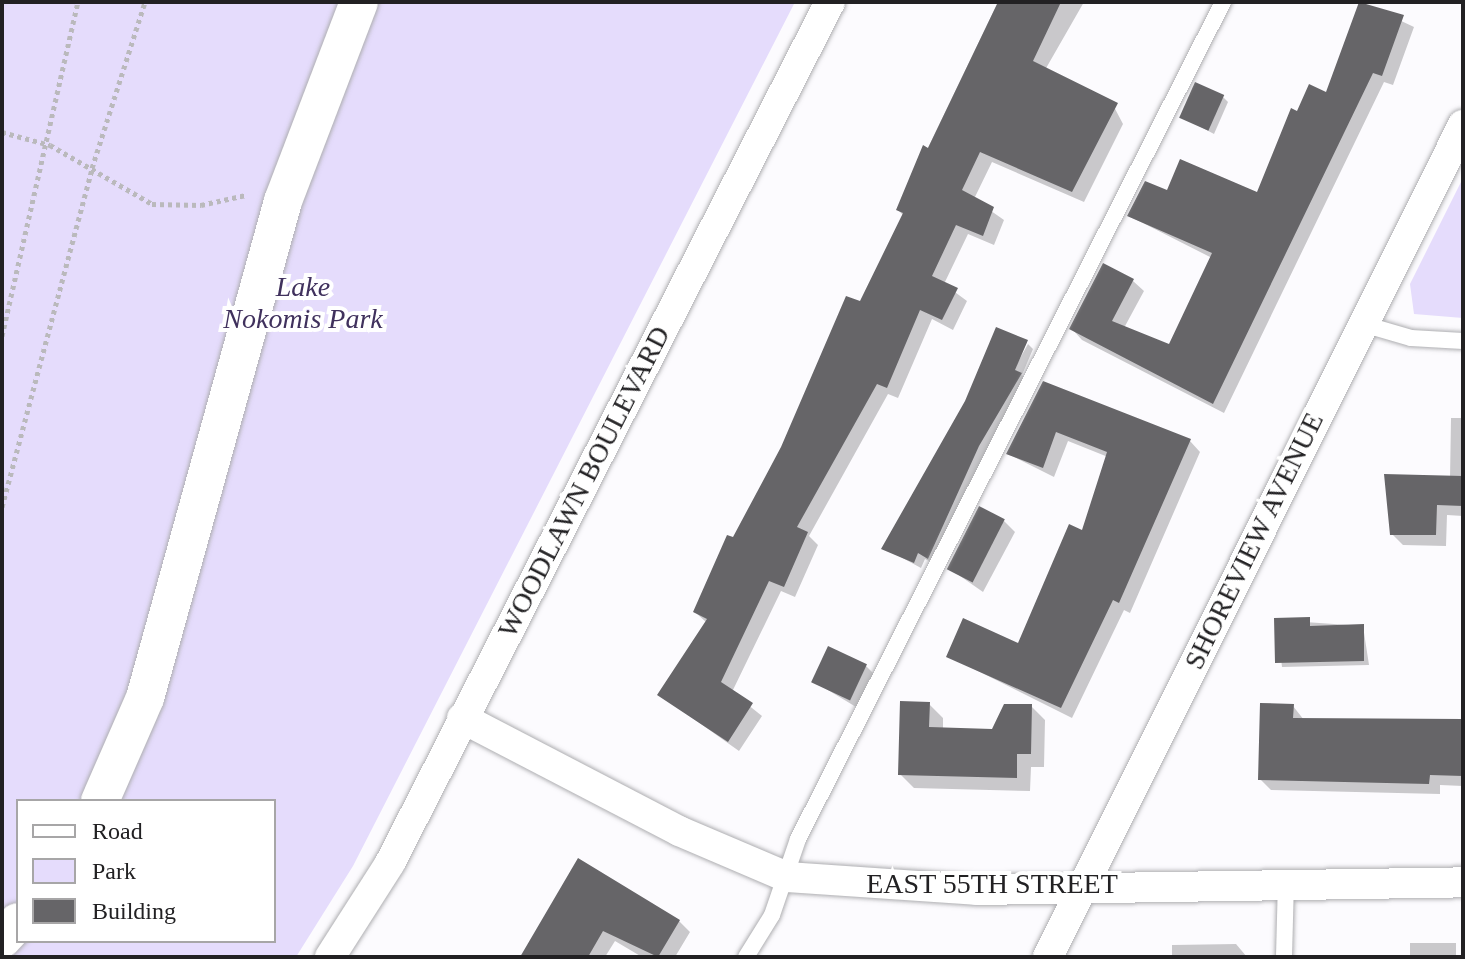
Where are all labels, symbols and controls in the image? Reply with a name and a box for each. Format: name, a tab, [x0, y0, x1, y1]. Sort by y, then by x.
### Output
park label: Lake Nokomis Park	[223, 270, 383, 336]
street label: WOODLAWN BOULEVARD	[491, 321, 677, 643]
street label: SHOREVIEW AVENUE	[1177, 406, 1331, 676]
legend	[16, 799, 276, 943]
text: Road	[92, 818, 143, 844]
text: Park	[92, 858, 136, 884]
street label: EAST 55TH STREET	[866, 867, 1118, 901]
text: Building	[92, 898, 176, 924]

